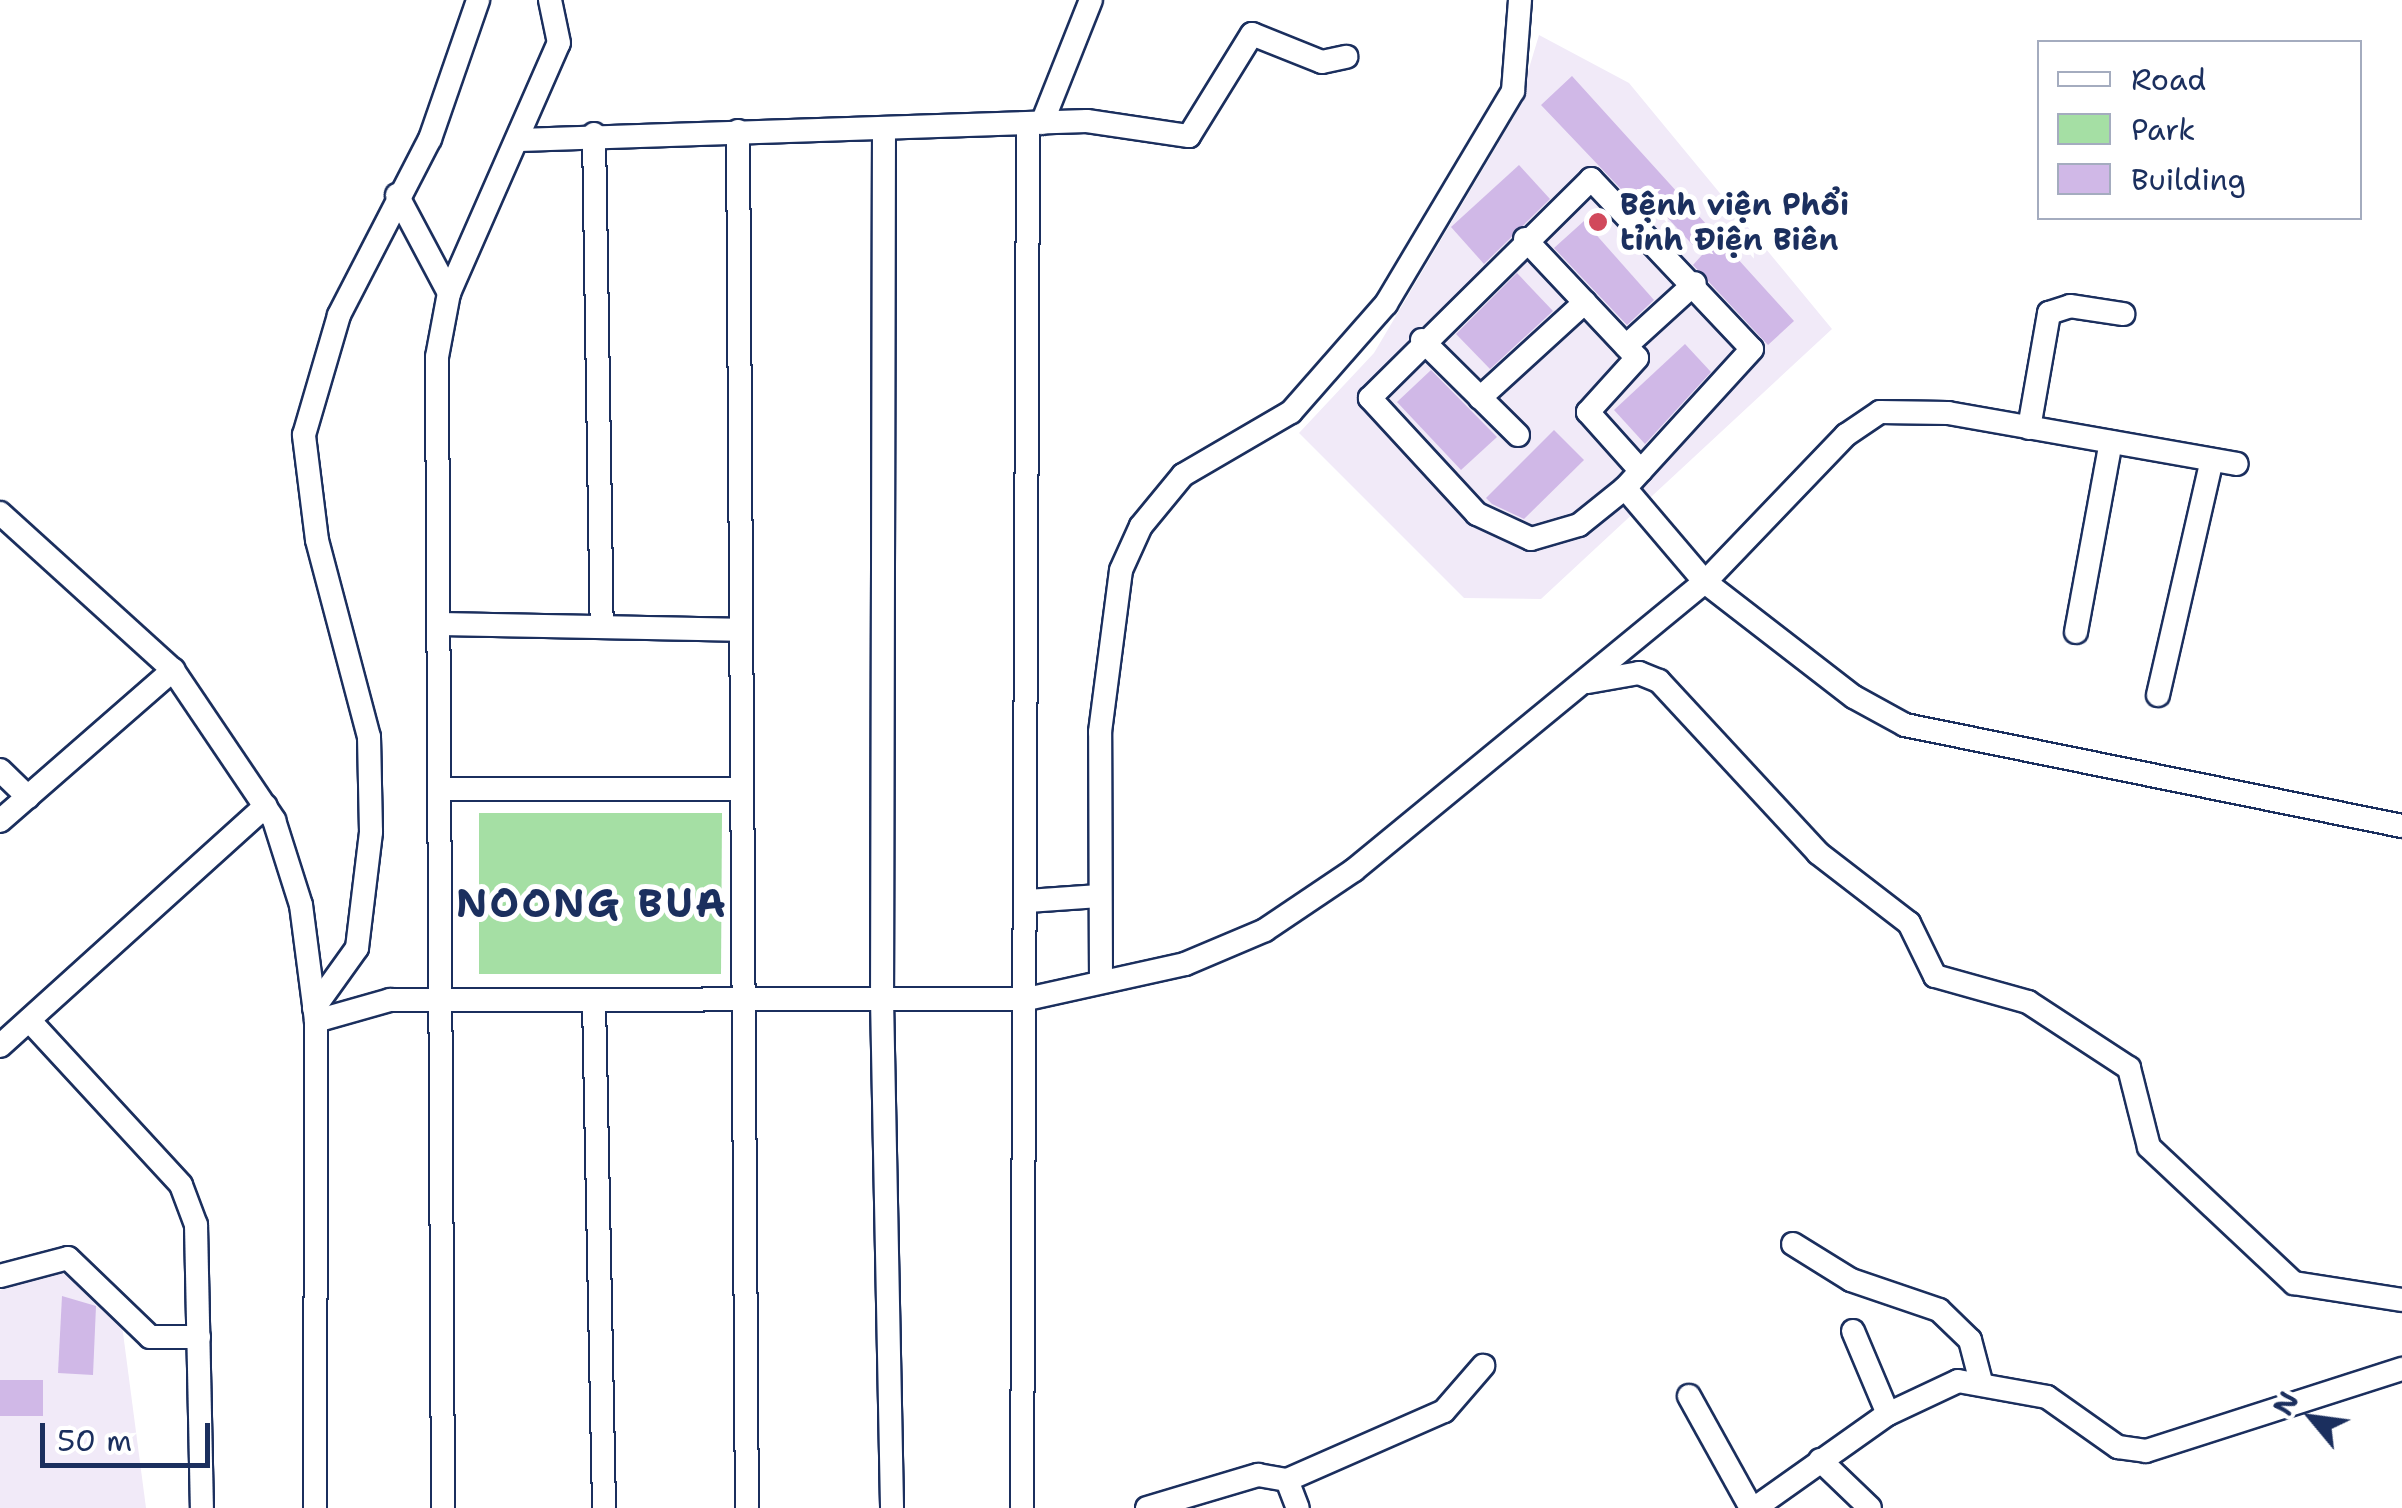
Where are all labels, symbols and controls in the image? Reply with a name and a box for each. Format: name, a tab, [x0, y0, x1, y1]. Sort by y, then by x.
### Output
legend	[2037, 40, 2362, 220]
text: Road	[2131, 59, 2206, 100]
text: Park	[2131, 109, 2195, 150]
text: Building	[2131, 159, 2246, 200]
place label: Bệnh viện Phổi tỉnh Điện Biên	[1620, 187, 1849, 258]
marker: Bệnh viện Phổi tỉnh Điện Biên	[1585, 209, 1611, 235]
district label: NOONG BUA	[456, 879, 728, 927]
north arrow	[2262, 1368, 2362, 1468]
text: N	[2264, 1385, 2308, 1422]
scale bar	[45, 1403, 215, 1465]
text: 50 m	[57, 1420, 132, 1461]

